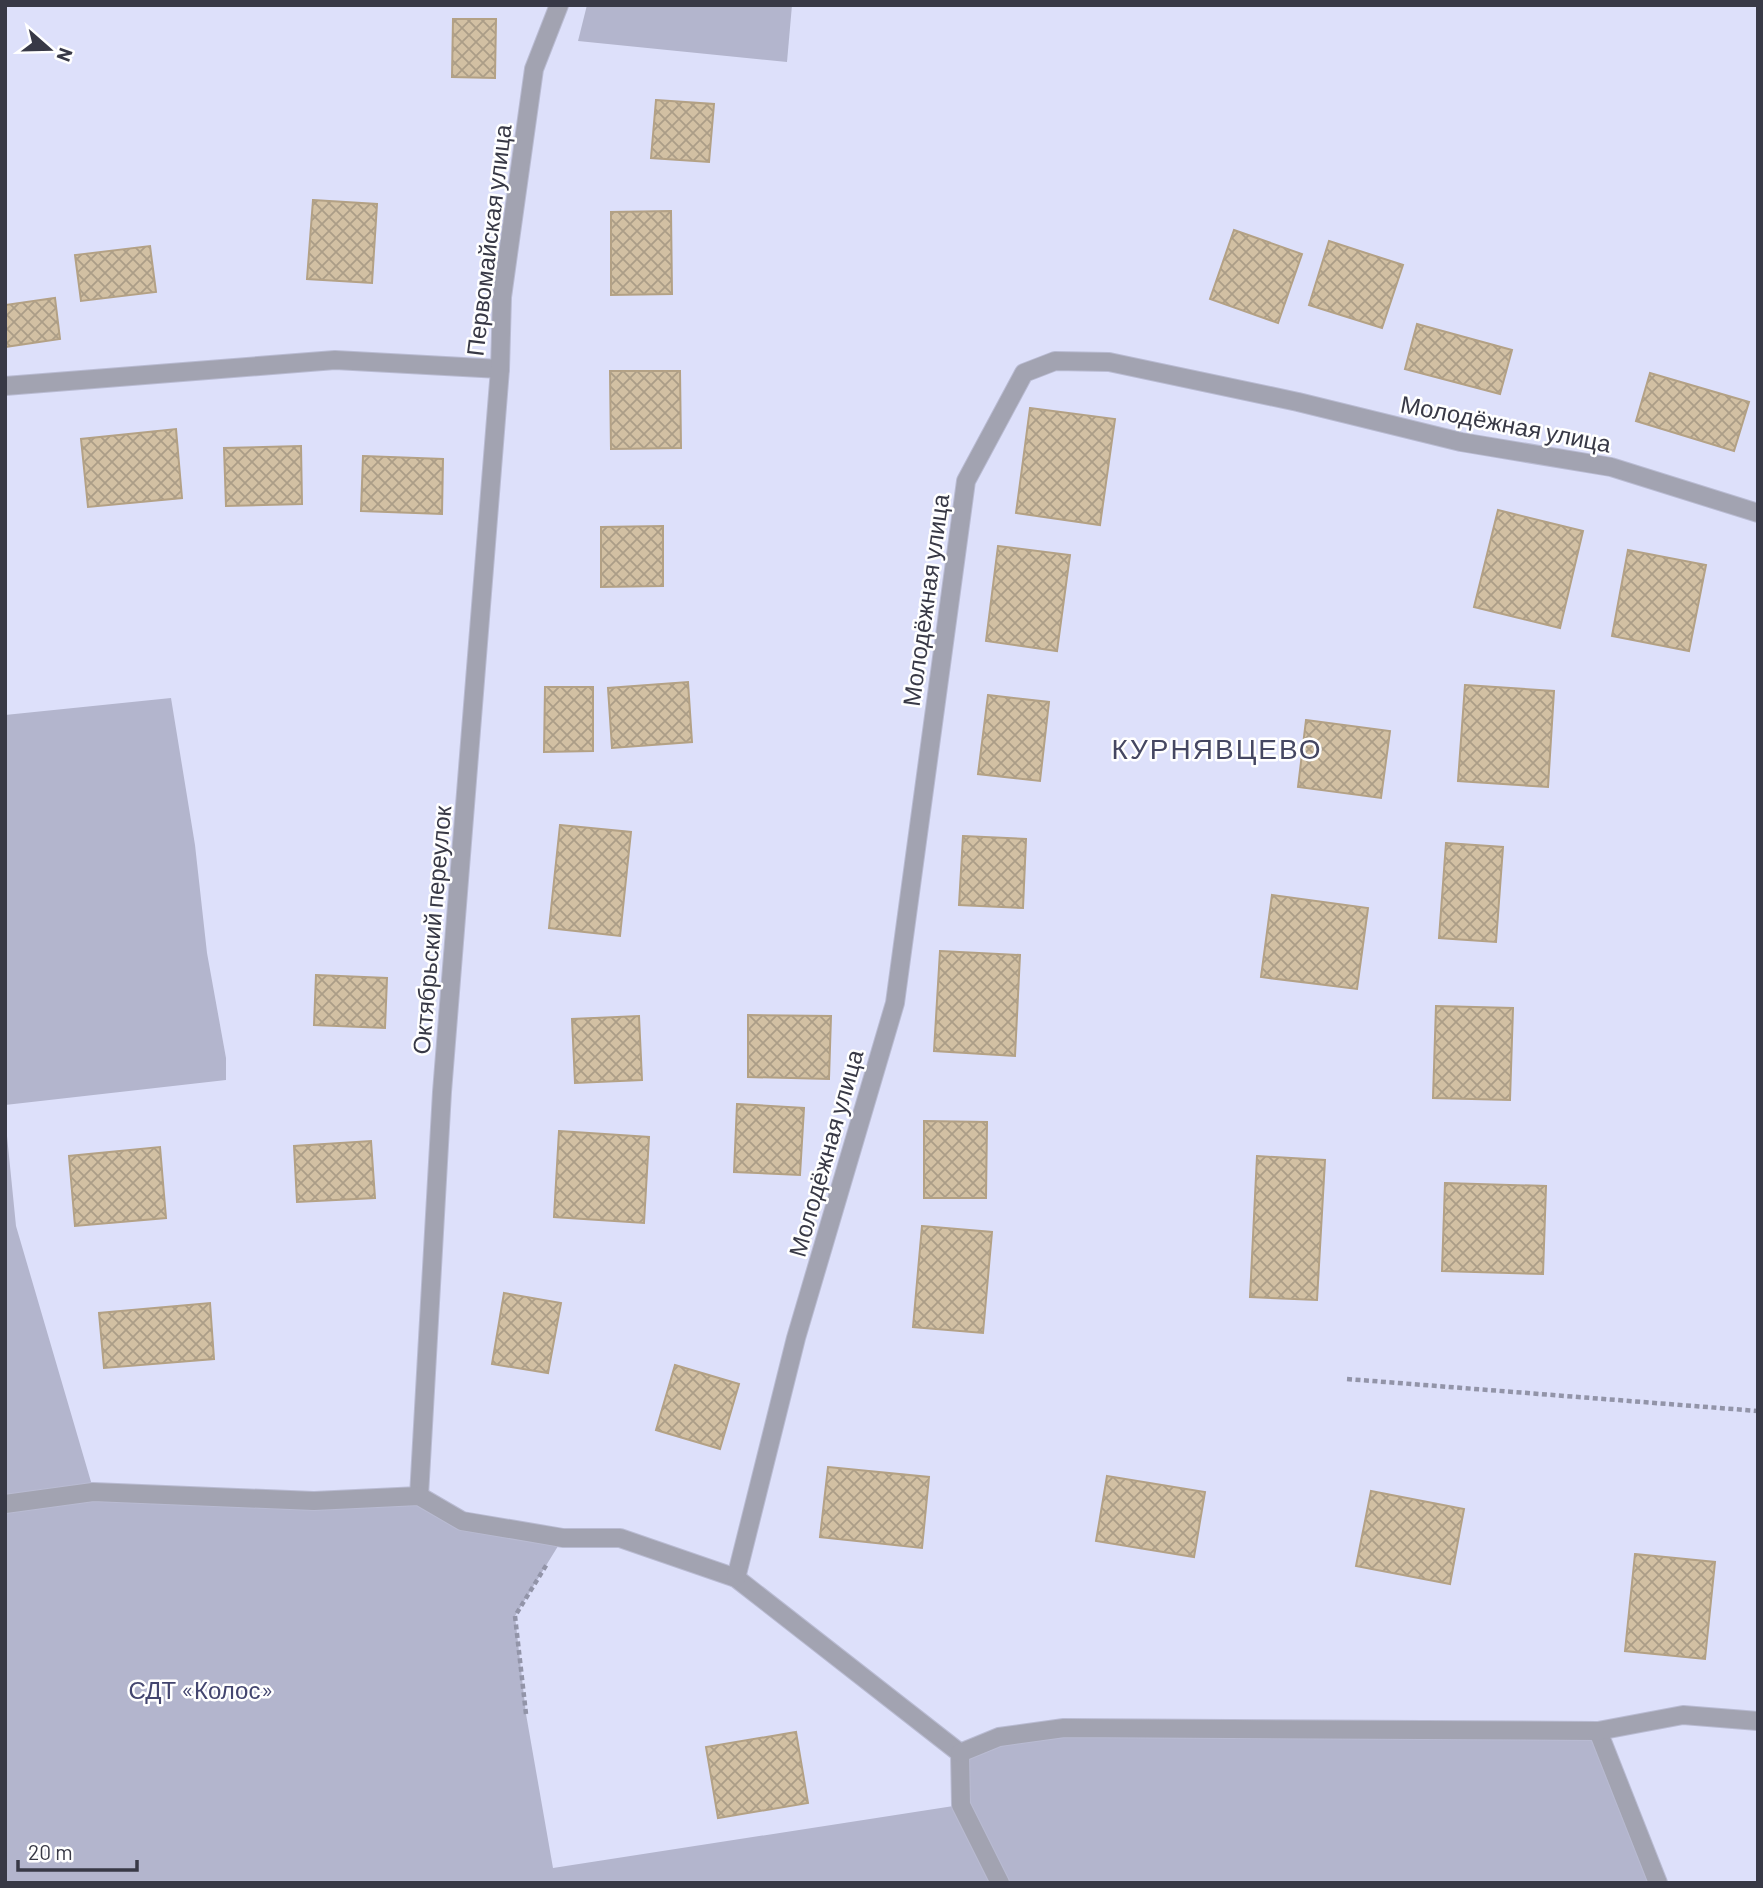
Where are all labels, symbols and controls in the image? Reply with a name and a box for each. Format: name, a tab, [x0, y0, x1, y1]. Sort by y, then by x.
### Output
north arrow	[14, 14, 84, 84]
text: N	[52, 45, 78, 65]
street label: Первомайская улица	[459, 122, 517, 357]
street label: Молодёжная улица	[1398, 388, 1614, 458]
street label: Молодёжная улица	[896, 491, 954, 708]
district label: КУРНЯВЦЕВО	[1111, 731, 1323, 765]
street label: Октябрьский переулок	[406, 804, 456, 1056]
street label: Молодёжная улица	[782, 1046, 869, 1260]
park label: СДТ «Колос»	[129, 1675, 273, 1704]
scale bar	[18, 1828, 136, 1872]
text: 20 m	[28, 1839, 73, 1864]

